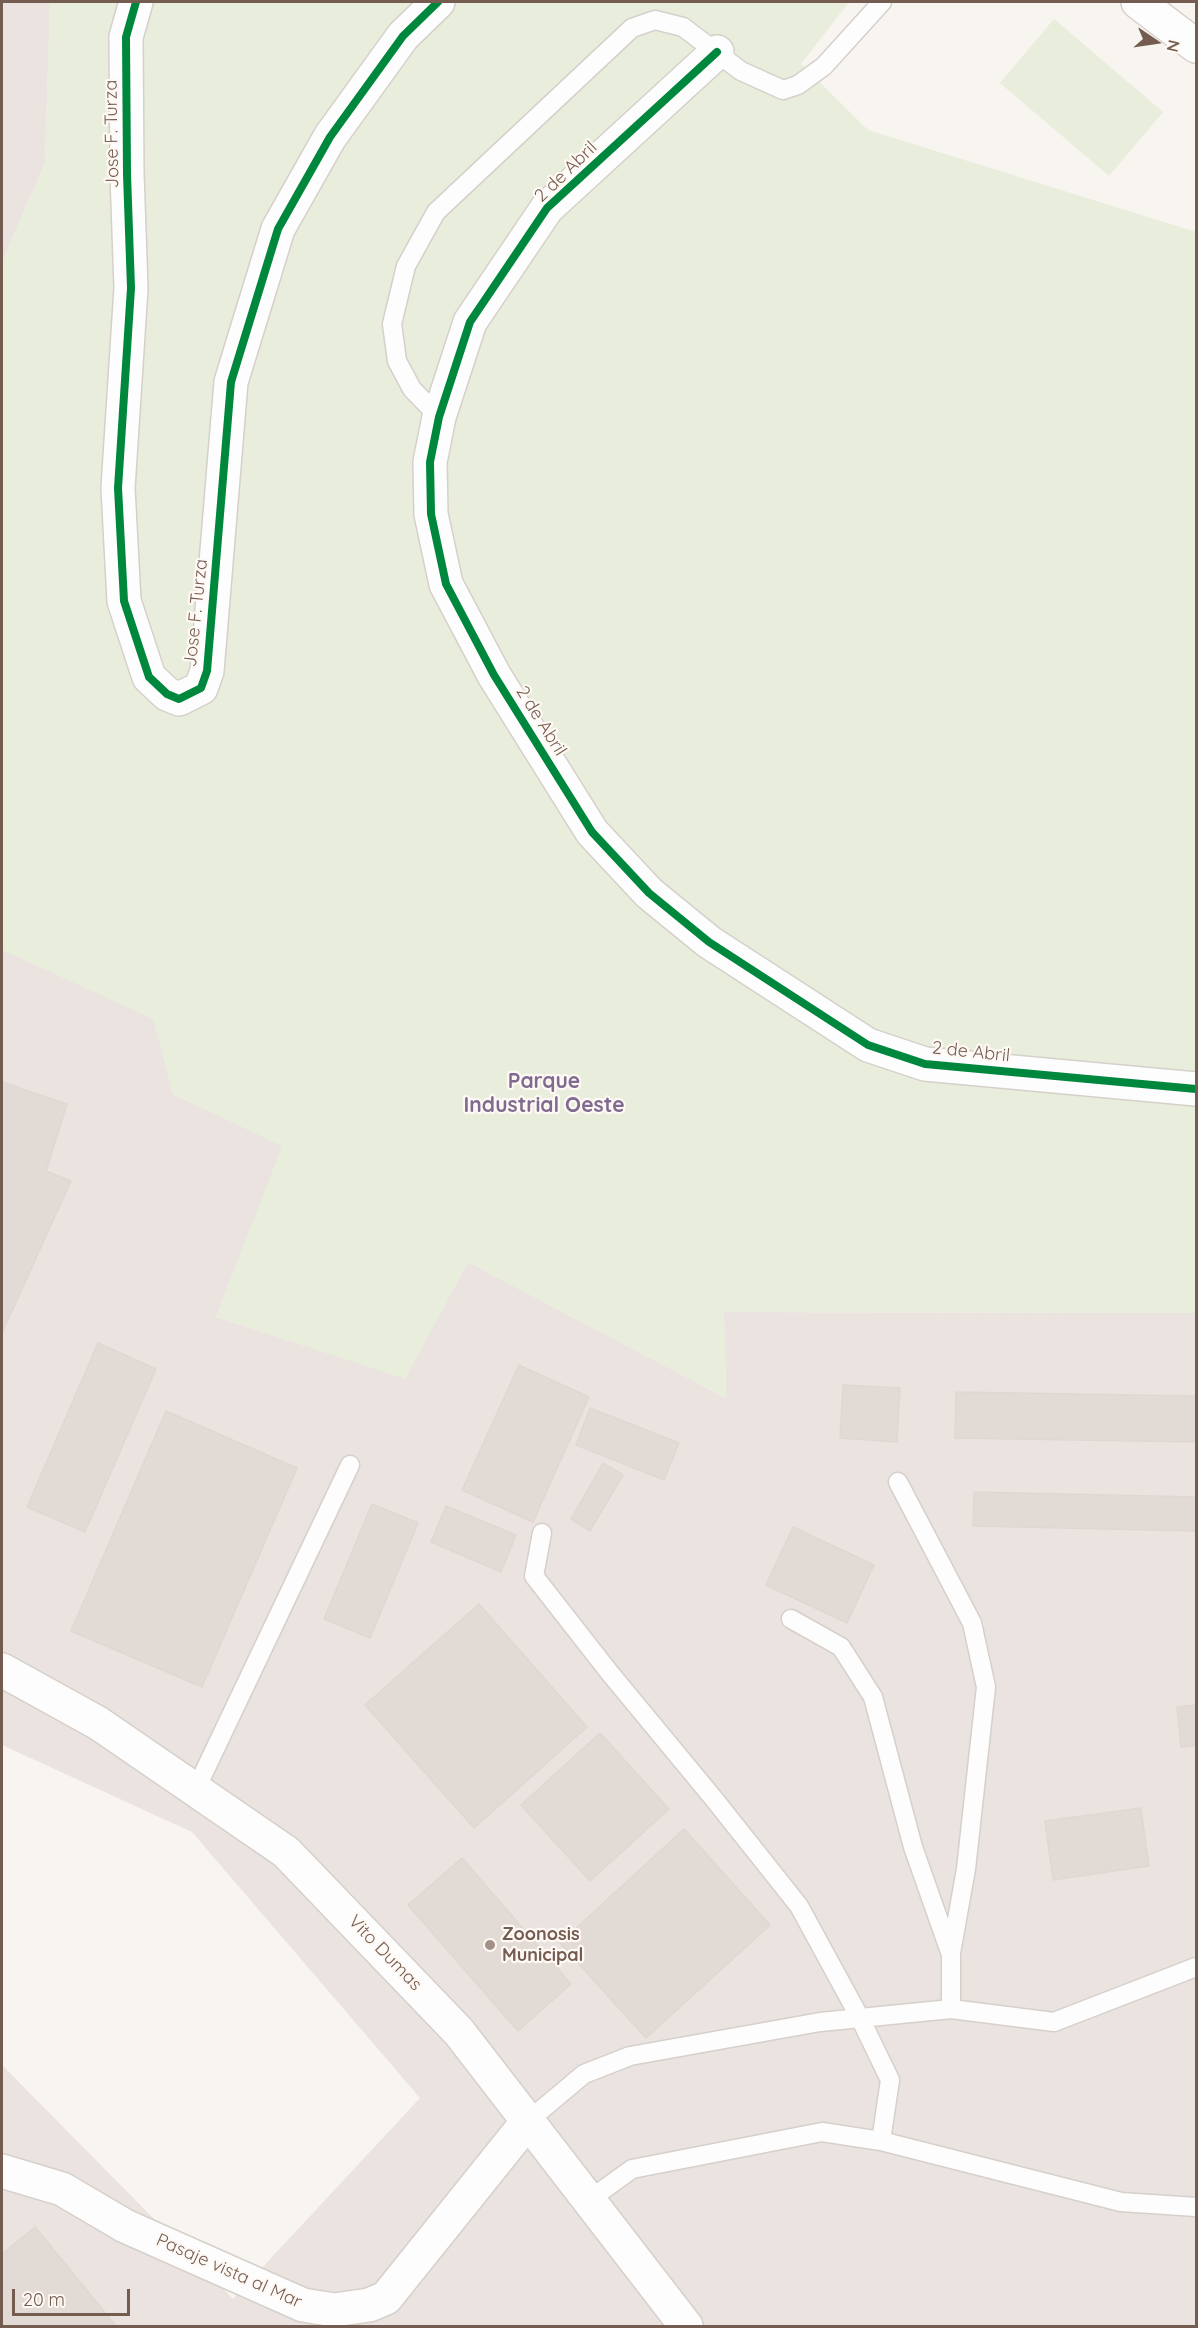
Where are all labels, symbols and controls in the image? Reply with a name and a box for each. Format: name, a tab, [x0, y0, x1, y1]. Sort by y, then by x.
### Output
north arrow	[1126, 12, 1186, 72]
text: N	[1162, 38, 1185, 54]
street label: Jose F. Turza	[100, 80, 124, 188]
street label: 2 de Abril	[530, 137, 602, 207]
street label: Jose F. Turza	[180, 558, 212, 668]
street label: 2 de Abril	[511, 682, 571, 760]
street label: 2 de Abril	[931, 1037, 1011, 1067]
district label: Parque Industrial Oeste	[463, 1069, 625, 1119]
street label: Vito Dumas	[344, 1911, 426, 1995]
place label: Zoonosis Municipal	[502, 1924, 583, 1966]
marker: Zoonosis Municipal	[483, 1938, 497, 1952]
street label: Pasaje vista al Mar	[153, 2229, 305, 2313]
scale bar	[15, 2277, 134, 2315]
text: 20 m	[23, 2288, 65, 2311]

